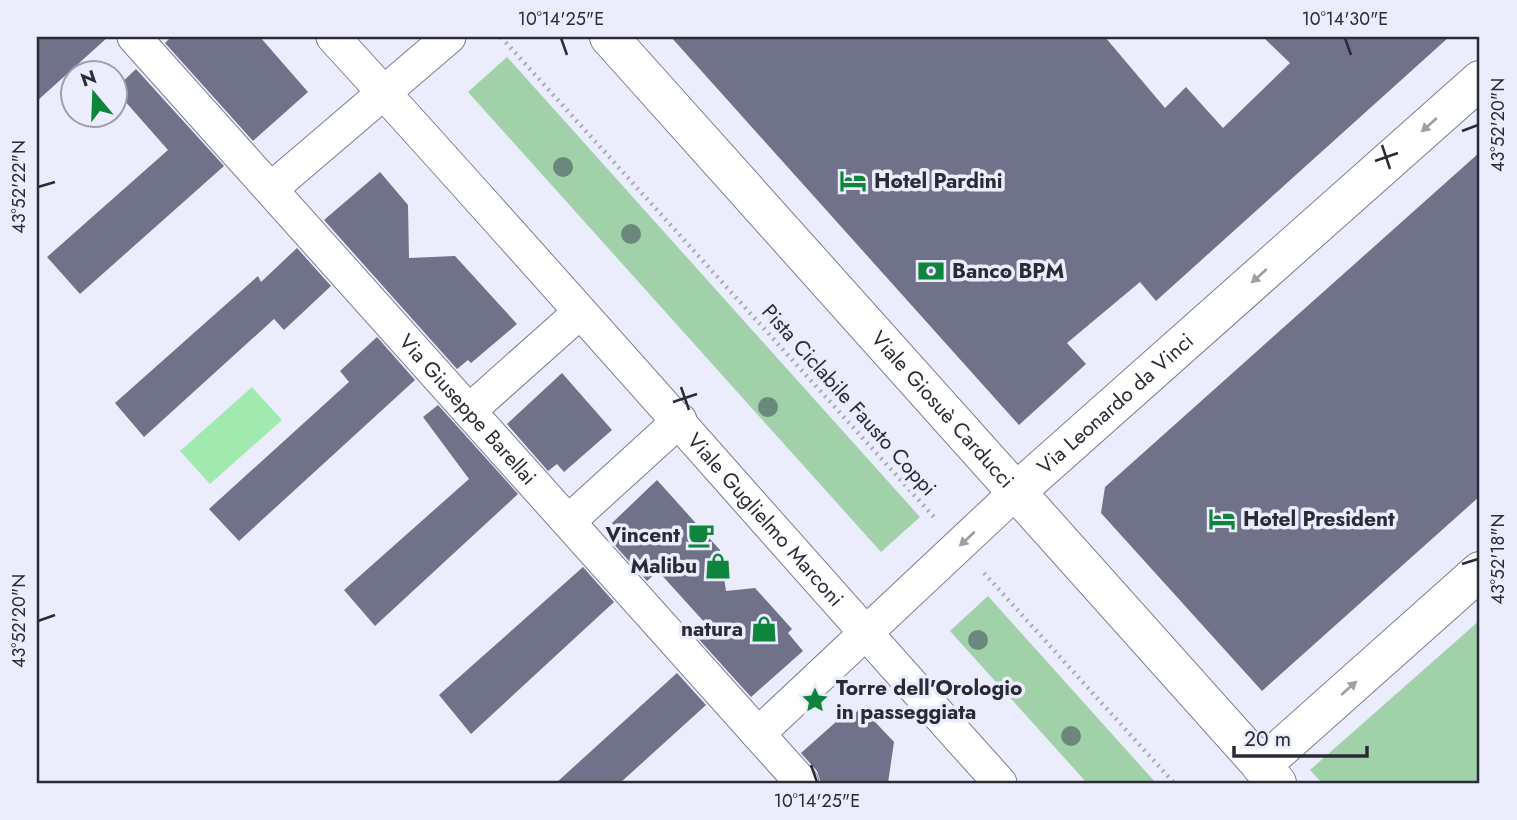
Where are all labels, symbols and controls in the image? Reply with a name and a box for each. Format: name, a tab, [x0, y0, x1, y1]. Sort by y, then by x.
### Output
text: 10°14'25"E	[518, 6, 604, 32]
text: 10°14'30"E	[1302, 6, 1388, 32]
north arrow	[60, 60, 130, 130]
text: N	[77, 63, 100, 94]
text: 43°52'20"N	[1485, 78, 1511, 172]
one-way arrow	[1420, 117, 1438, 133]
text: 43°52'22"N	[6, 140, 32, 234]
hotel icon: Hotel Pardini	[838, 166, 868, 196]
place label: Hotel Pardini	[874, 166, 1003, 196]
bank icon: Banco BPM	[916, 256, 946, 286]
place label: Banco BPM	[952, 256, 1064, 286]
one-way arrow	[1250, 268, 1268, 284]
street label: Pista Ciclabile Fausto Coppi	[755, 298, 943, 502]
street label: Viale Giosuè Carducci	[864, 324, 1021, 495]
street label: Via Leonardo da Vinci	[1031, 326, 1200, 481]
street label: Via Giuseppe Barellai	[392, 327, 543, 492]
street label: Viale Guglielmo Marconi	[680, 426, 850, 613]
hotel icon: Hotel President	[1207, 504, 1237, 534]
place label: Hotel President	[1243, 504, 1395, 534]
text: 43°52'18"N	[1485, 513, 1511, 605]
place label: Vincent	[605, 520, 680, 550]
cafe icon: Vincent	[686, 520, 716, 550]
one-way arrow	[959, 531, 976, 547]
place label: Malibu	[630, 551, 697, 581]
shop icon: Malibu	[703, 551, 733, 581]
text: 43°52'20"N	[6, 574, 32, 668]
place label: natura	[681, 614, 743, 644]
shop icon: natura	[749, 614, 779, 644]
place label: Torre dell'Orologio in passeggiata	[836, 673, 1023, 727]
one-way arrow	[1340, 680, 1358, 696]
place icon: Torre dell'Orologio in passeggiata	[800, 685, 830, 715]
scale bar	[1234, 715, 1366, 759]
text: 20 m	[1244, 724, 1291, 754]
text: 10°14'25"E	[774, 788, 860, 814]

